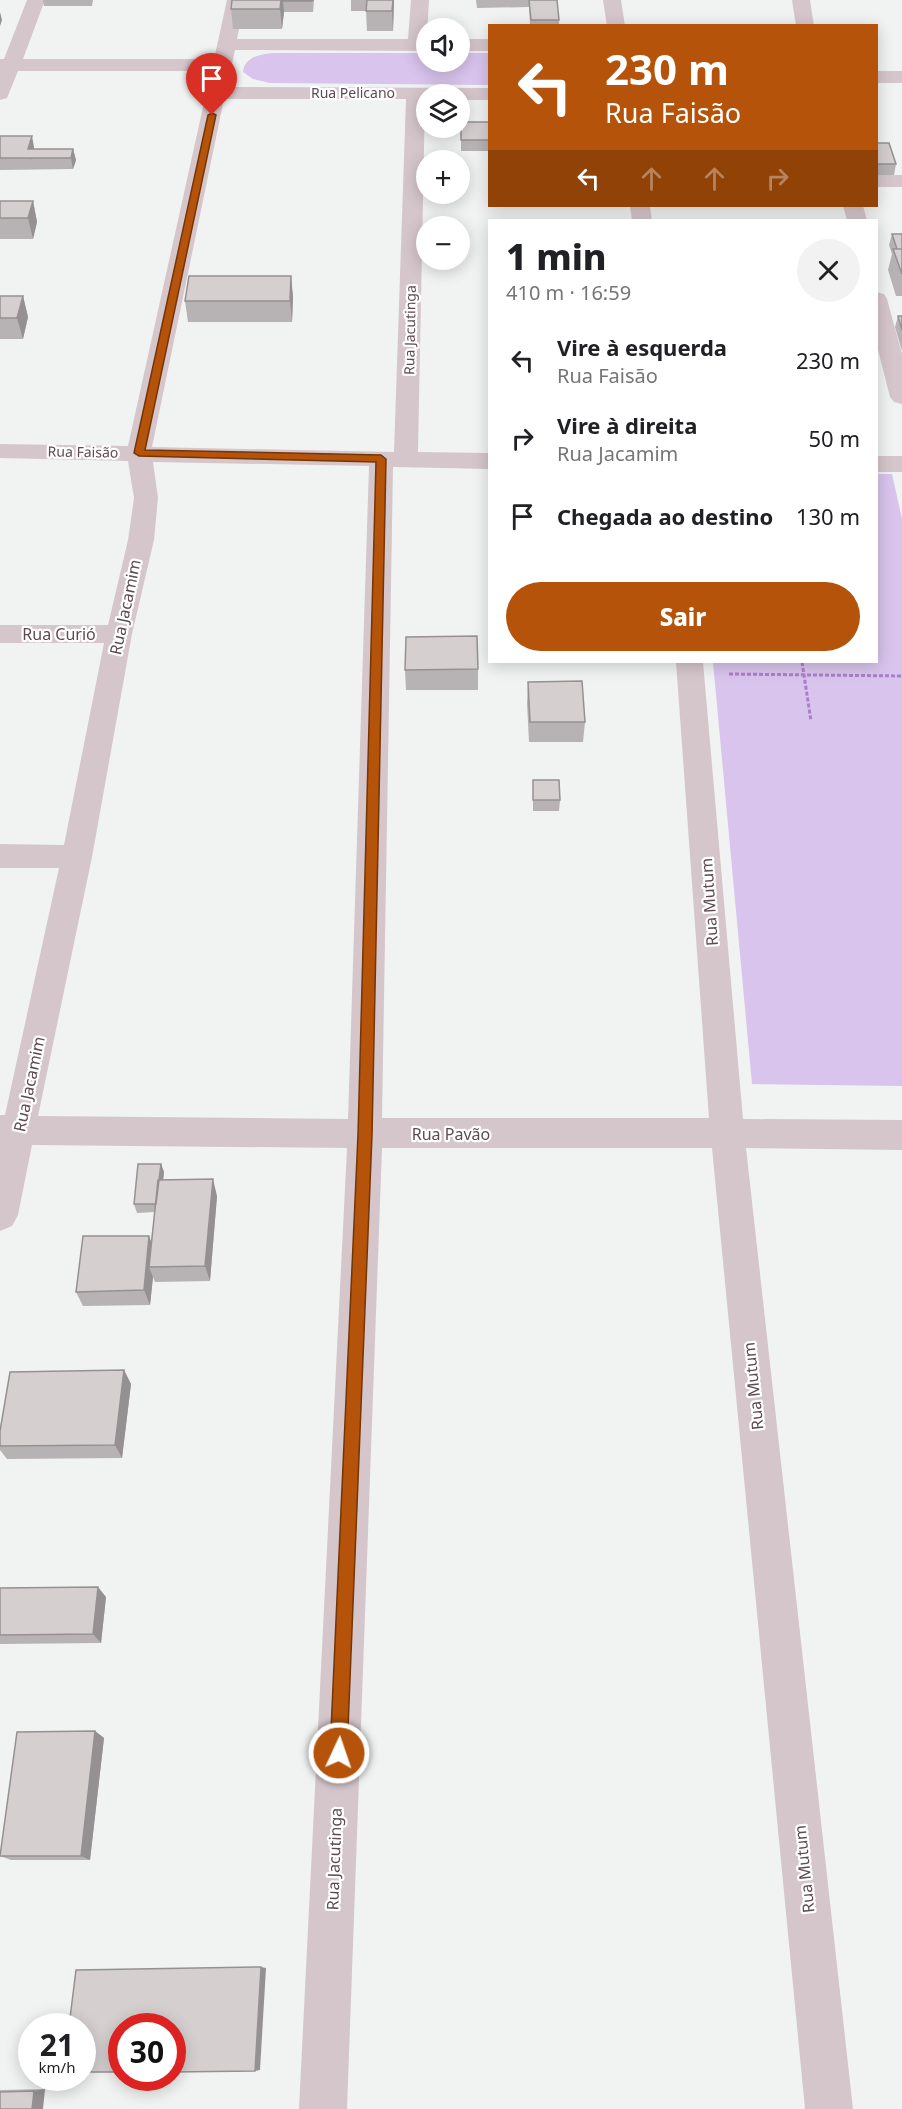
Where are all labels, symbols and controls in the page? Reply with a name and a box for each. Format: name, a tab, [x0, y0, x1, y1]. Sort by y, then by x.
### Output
map controls	[416, 18, 470, 270]
button: sound	[416, 18, 470, 72]
text: 230 m	[605, 40, 729, 97]
icon: left	[506, 48, 584, 126]
pin	[186, 53, 237, 115]
icon: arrive	[195, 62, 228, 95]
street label: Rua Pelicano	[311, 83, 395, 102]
button: layers	[416, 84, 470, 138]
text: Rua Faisão	[605, 94, 741, 131]
button: +	[416, 150, 470, 204]
icon: left	[572, 162, 605, 195]
icon: ahead	[635, 162, 668, 195]
icon: ahead	[698, 162, 731, 195]
icon: right	[761, 162, 794, 195]
button: −	[416, 216, 470, 270]
text: 1 min	[506, 232, 607, 281]
button: close	[797, 239, 860, 302]
text: 410 m · 16:59	[506, 279, 631, 306]
street label: Rua Jacutinga	[399, 285, 420, 375]
text: Vire à esquerda	[557, 332, 727, 362]
icon: left	[506, 344, 539, 377]
text: 230 m	[796, 345, 860, 375]
text: Rua Faisão	[557, 362, 658, 389]
text: Vire à direita	[557, 410, 697, 440]
icon: right	[506, 422, 539, 455]
text: 50 m	[809, 423, 860, 453]
text: Rua Jacamim	[557, 440, 678, 467]
street label: Rua Faisão	[48, 441, 118, 462]
icon: arrive	[506, 500, 539, 533]
text: Chegada ao destino	[557, 501, 773, 531]
text: 130 m	[796, 501, 860, 531]
street label: Rua Jacamim	[104, 557, 146, 657]
button: Sair	[506, 582, 860, 651]
street label: Rua Curió	[22, 623, 96, 645]
street label: Rua Mutum	[695, 857, 723, 947]
street label: Rua Jacamim	[8, 1034, 50, 1134]
street label: Rua Pavão	[412, 1123, 490, 1145]
street label: Rua Mutum	[737, 1341, 769, 1431]
position arrow	[307, 1721, 371, 1785]
street label: Rua Jacutinga	[321, 1807, 347, 1911]
street label: Rua Mutum	[788, 1824, 820, 1914]
speed limit sign: 30	[108, 2013, 186, 2091]
text: 21	[40, 2024, 74, 2065]
text: km/h	[39, 2057, 75, 2077]

